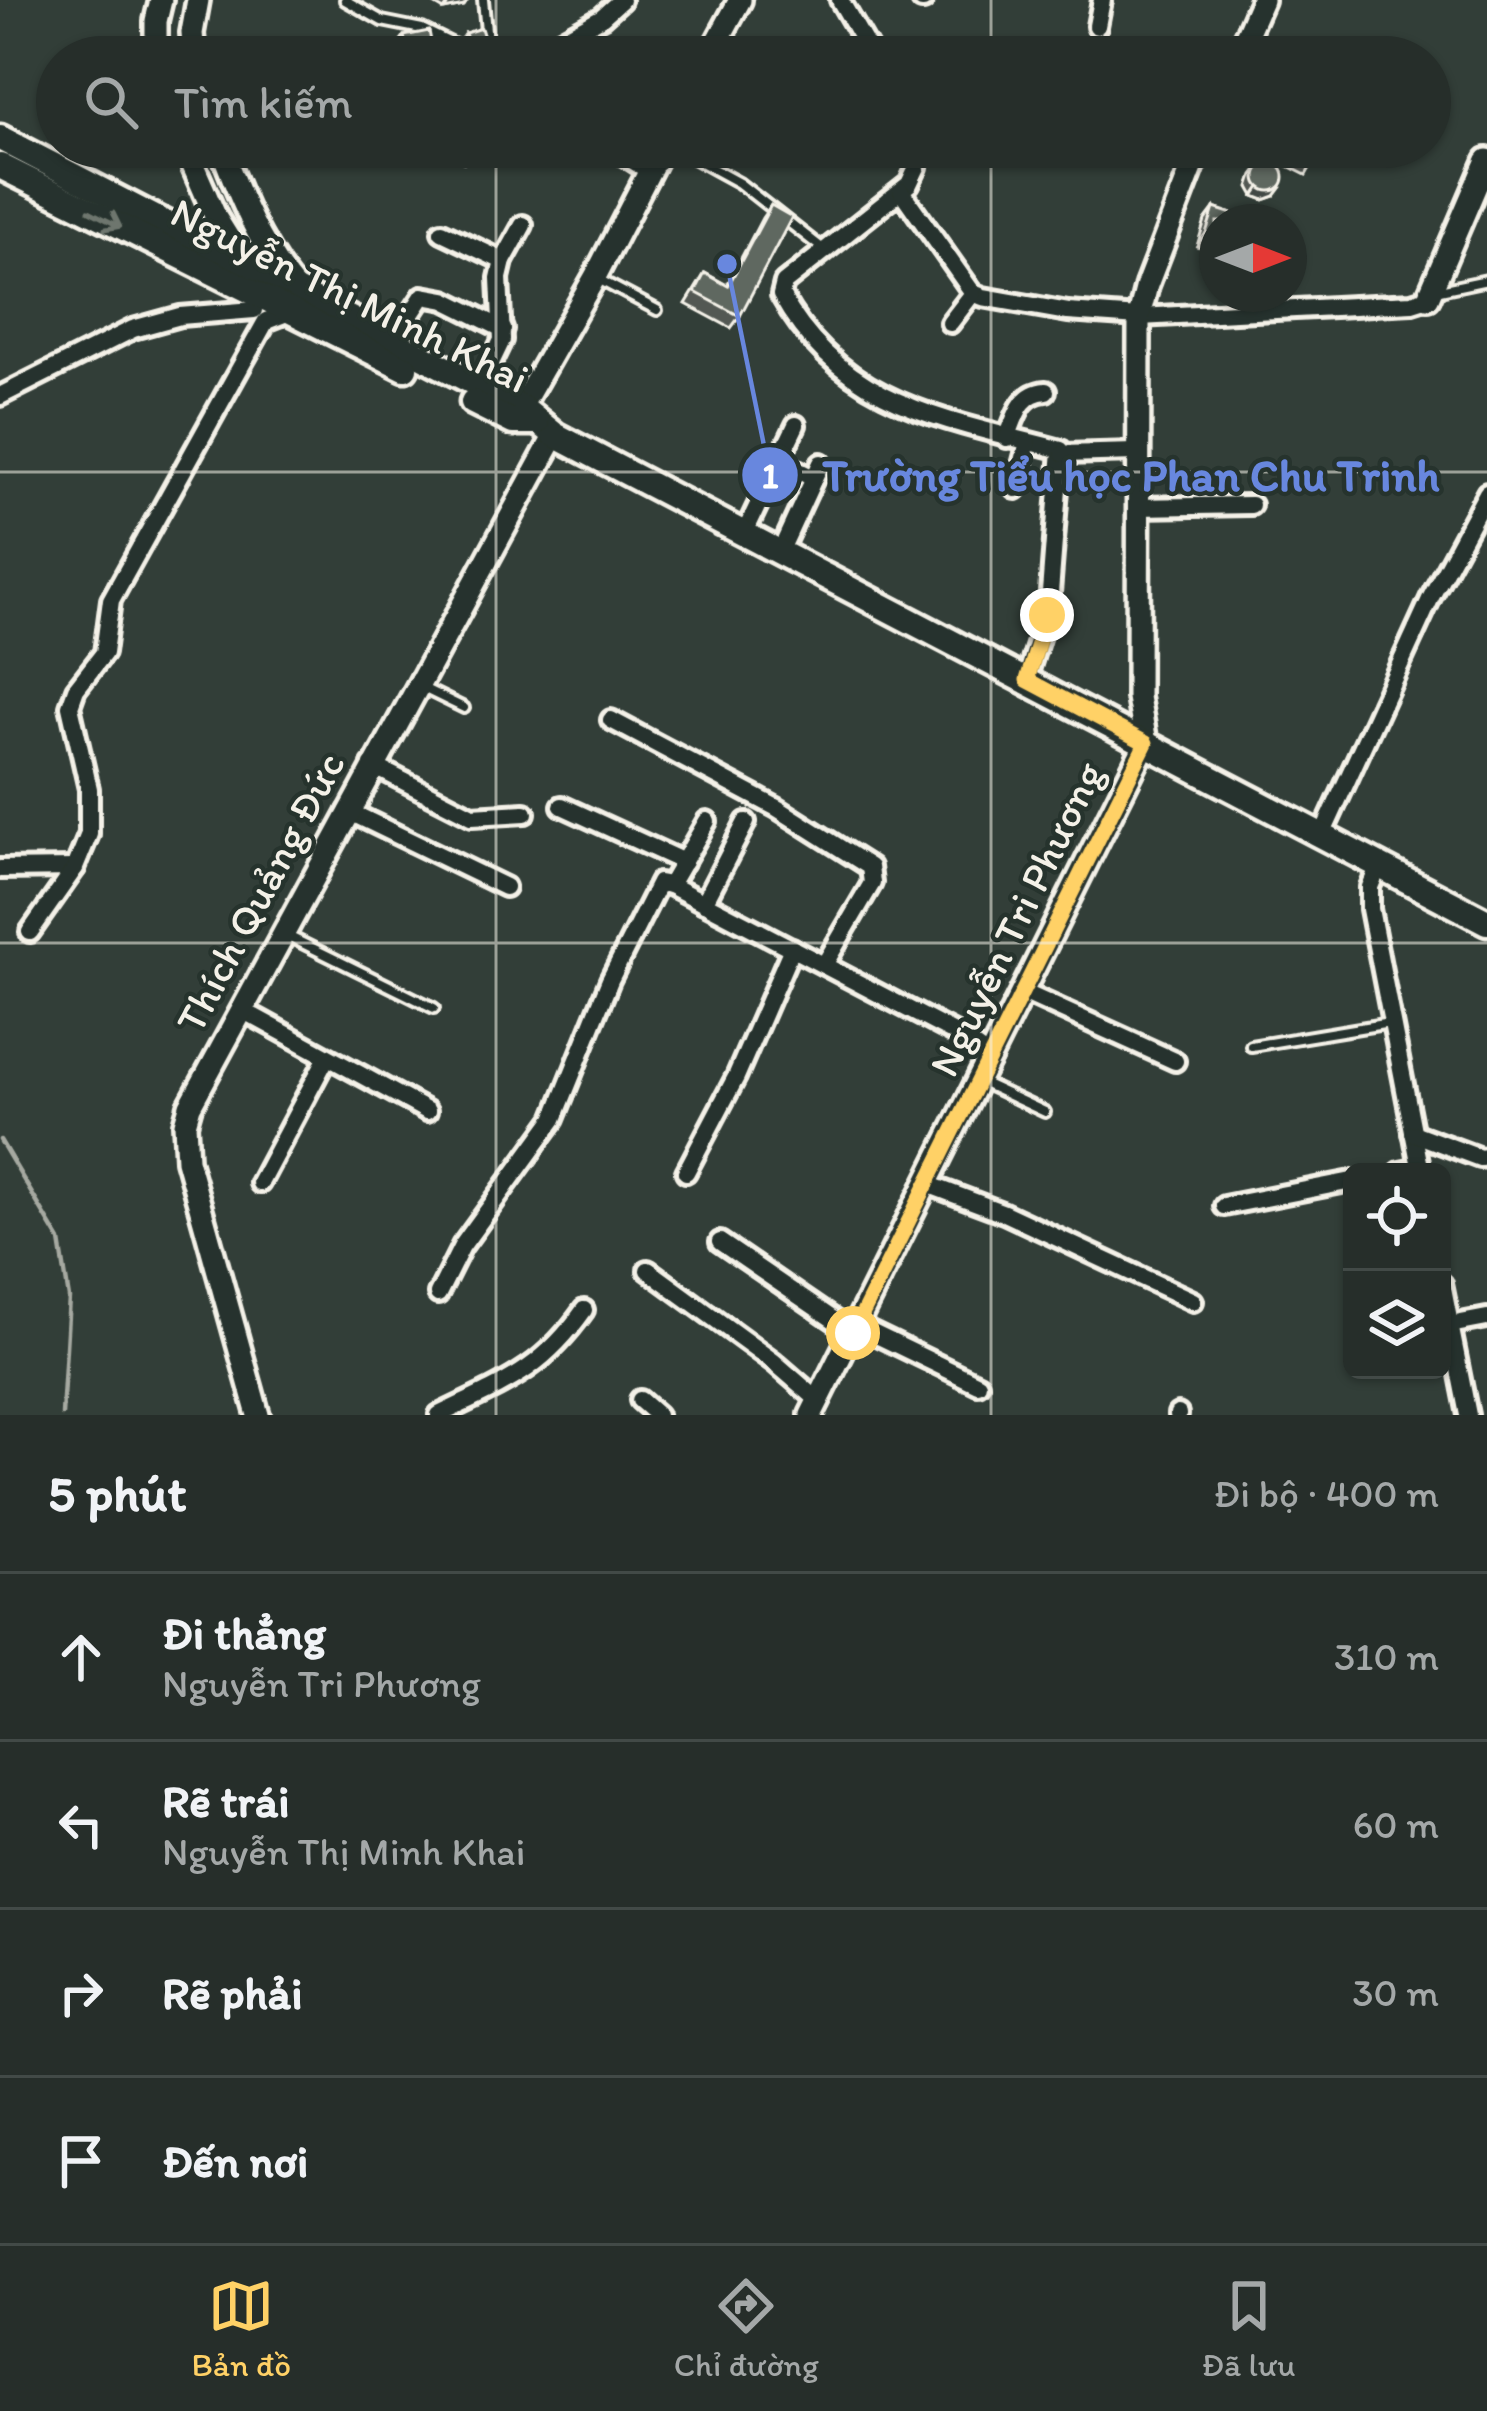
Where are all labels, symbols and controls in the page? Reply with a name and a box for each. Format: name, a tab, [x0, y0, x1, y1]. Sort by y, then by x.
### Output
search box	[36, 36, 1451, 168]
icon: search	[78, 69, 144, 135]
text: Tìm kiếm	[174, 75, 353, 129]
street label: Nguyễn Thị Minh Khai	[163, 186, 537, 404]
north arrow	[1199, 204, 1307, 312]
one-way arrow	[86, 208, 122, 231]
callout: Trường Tiểu học Phan Chu Trinh	[740, 435, 1462, 516]
text: Trường Tiểu học Phan Chu Trinh	[821, 448, 1440, 502]
text: 1	[762, 454, 779, 497]
route end	[1020, 588, 1074, 642]
street label: Thích Quảng Đức	[165, 743, 355, 1041]
street label: Nguyễn Tri Phương	[918, 753, 1114, 1084]
map controls	[1343, 1163, 1451, 1379]
button: locate	[1343, 1163, 1451, 1271]
button: layers	[1343, 1271, 1451, 1379]
route start	[826, 1306, 880, 1360]
text: 5 phút	[48, 1463, 187, 1524]
text: Đi bộ · 400 m	[1214, 1470, 1439, 1517]
text: Đi thẳng	[162, 1606, 326, 1660]
icon: ahead	[48, 1624, 114, 1690]
text: 310 m	[1334, 1633, 1439, 1680]
text: Nguyễn Tri Phương	[162, 1660, 481, 1707]
text: Rẽ trái	[162, 1774, 290, 1828]
icon: left	[48, 1792, 114, 1858]
text: 60 m	[1353, 1801, 1439, 1848]
text: Nguyễn Thị Minh Khai	[162, 1828, 525, 1875]
icon: right	[48, 1960, 114, 2026]
text: Rẽ phải	[162, 1966, 303, 2020]
text: 30 m	[1352, 1969, 1439, 2016]
icon: arrive	[48, 2128, 114, 2194]
text: Đến nơi	[162, 2134, 308, 2188]
tab: Bản đồ	[191, 2273, 291, 2384]
tab: Chỉ đường	[674, 2273, 819, 2384]
tab: Đã lưu	[1202, 2273, 1296, 2384]

